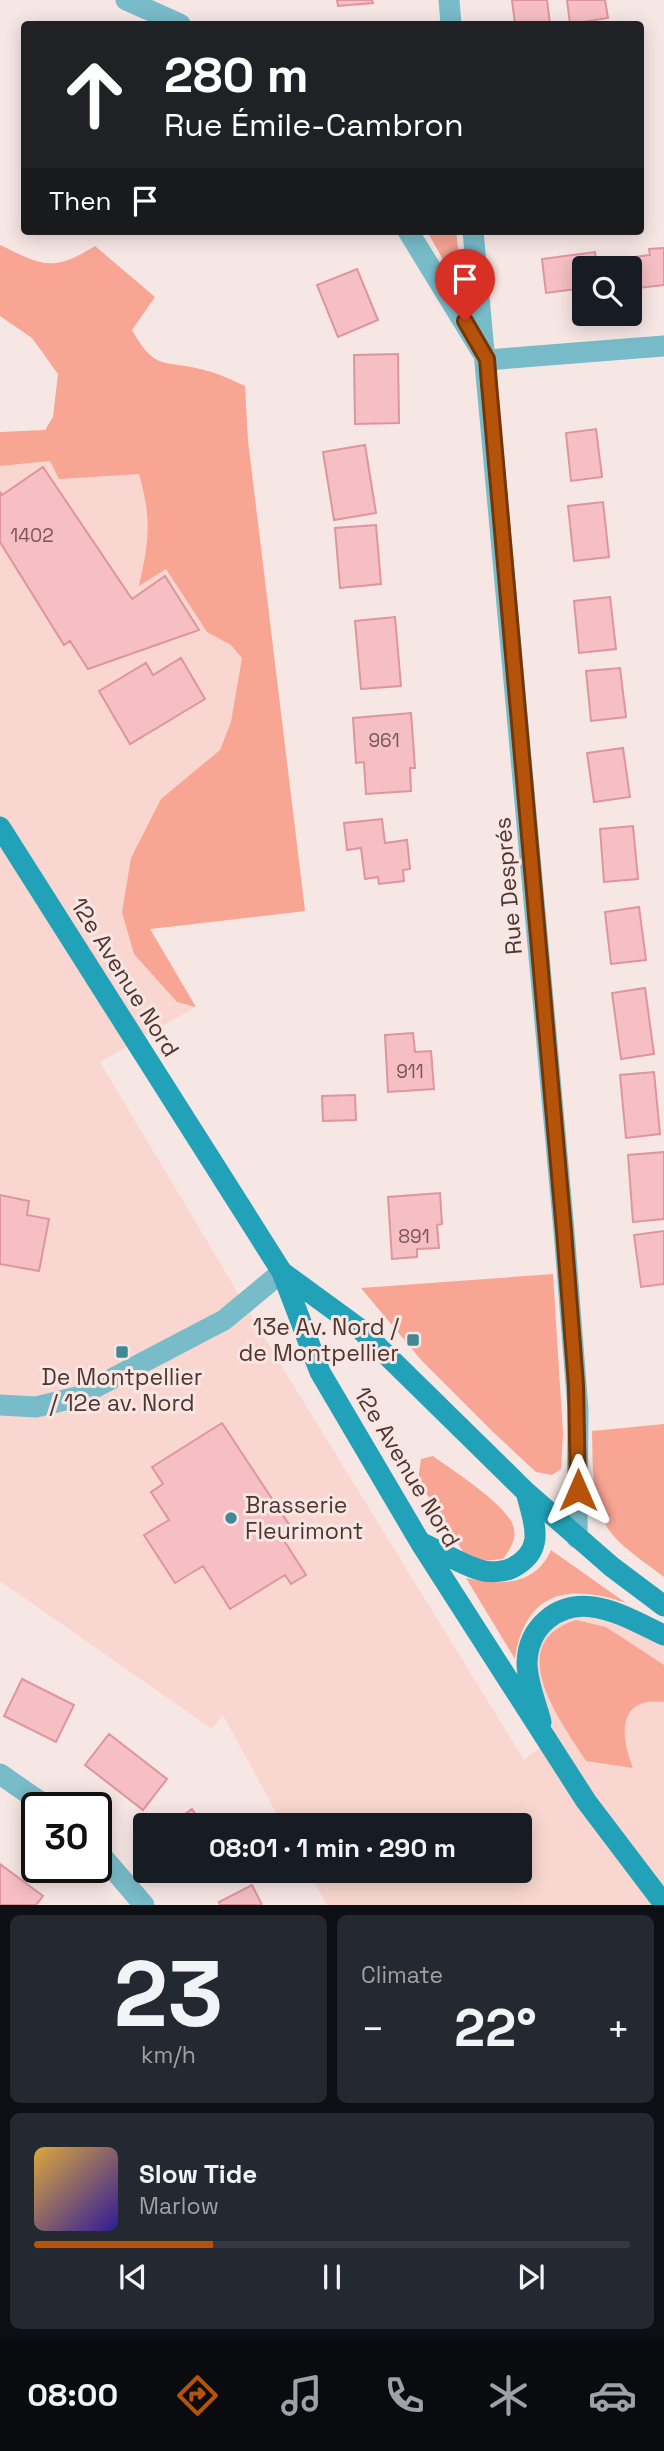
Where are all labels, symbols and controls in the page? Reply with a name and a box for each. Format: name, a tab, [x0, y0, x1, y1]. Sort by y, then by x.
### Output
text: 280 m	[164, 44, 309, 106]
icon: ahead	[49, 49, 140, 140]
text: Rue Émile-Cambron	[164, 105, 464, 145]
icon: arrive	[126, 182, 164, 220]
text: Then	[49, 184, 112, 218]
pin	[435, 249, 495, 321]
map controls	[572, 256, 642, 326]
button: search	[572, 256, 642, 326]
icon: arrive	[446, 260, 484, 298]
house number: 1402	[10, 523, 54, 548]
house number: 961	[368, 728, 400, 753]
street label: Rue Després	[487, 816, 529, 956]
street label: 12e Avenue Nord	[64, 892, 186, 1062]
house number: 911	[396, 1059, 424, 1084]
house number: 891	[398, 1224, 430, 1249]
place label: 13e Av. Nord / de Montpellier	[239, 1312, 399, 1368]
marker: 13e Av. Nord / de Montpellier	[405, 1332, 421, 1348]
marker: De Montpellier / 12e av. Nord	[114, 1344, 130, 1360]
place label: De Montpellier / 12e av. Nord	[42, 1362, 202, 1418]
street label: 12e Avenue Nord	[347, 1381, 467, 1553]
position arrow	[541, 1453, 615, 1527]
place label: Brasserie Fleurimont	[245, 1490, 363, 1546]
marker: Brasserie Fleurimont	[223, 1510, 239, 1526]
speed limit sign: 30	[21, 1792, 112, 1883]
text: 08:01 · 1 min · 290 m	[209, 1831, 456, 1865]
text: 23	[114, 1936, 223, 2053]
text: Climate	[361, 1960, 443, 1990]
text: 22°	[454, 1995, 537, 2061]
text: −	[361, 2005, 385, 2053]
text: +	[606, 2005, 630, 2053]
text: km/h	[141, 2040, 196, 2070]
text: Slow Tide	[139, 2157, 257, 2191]
text: Marlow	[139, 2191, 219, 2221]
icon: previous	[114, 2258, 152, 2296]
icon: pause	[313, 2258, 351, 2296]
icon: next	[512, 2258, 550, 2296]
icon: directions	[173, 2371, 222, 2420]
icon: music	[277, 2371, 326, 2420]
icon: phone	[380, 2371, 429, 2420]
icon: climate	[484, 2371, 533, 2420]
icon: car	[588, 2371, 637, 2420]
text: 08:00	[27, 2375, 118, 2415]

